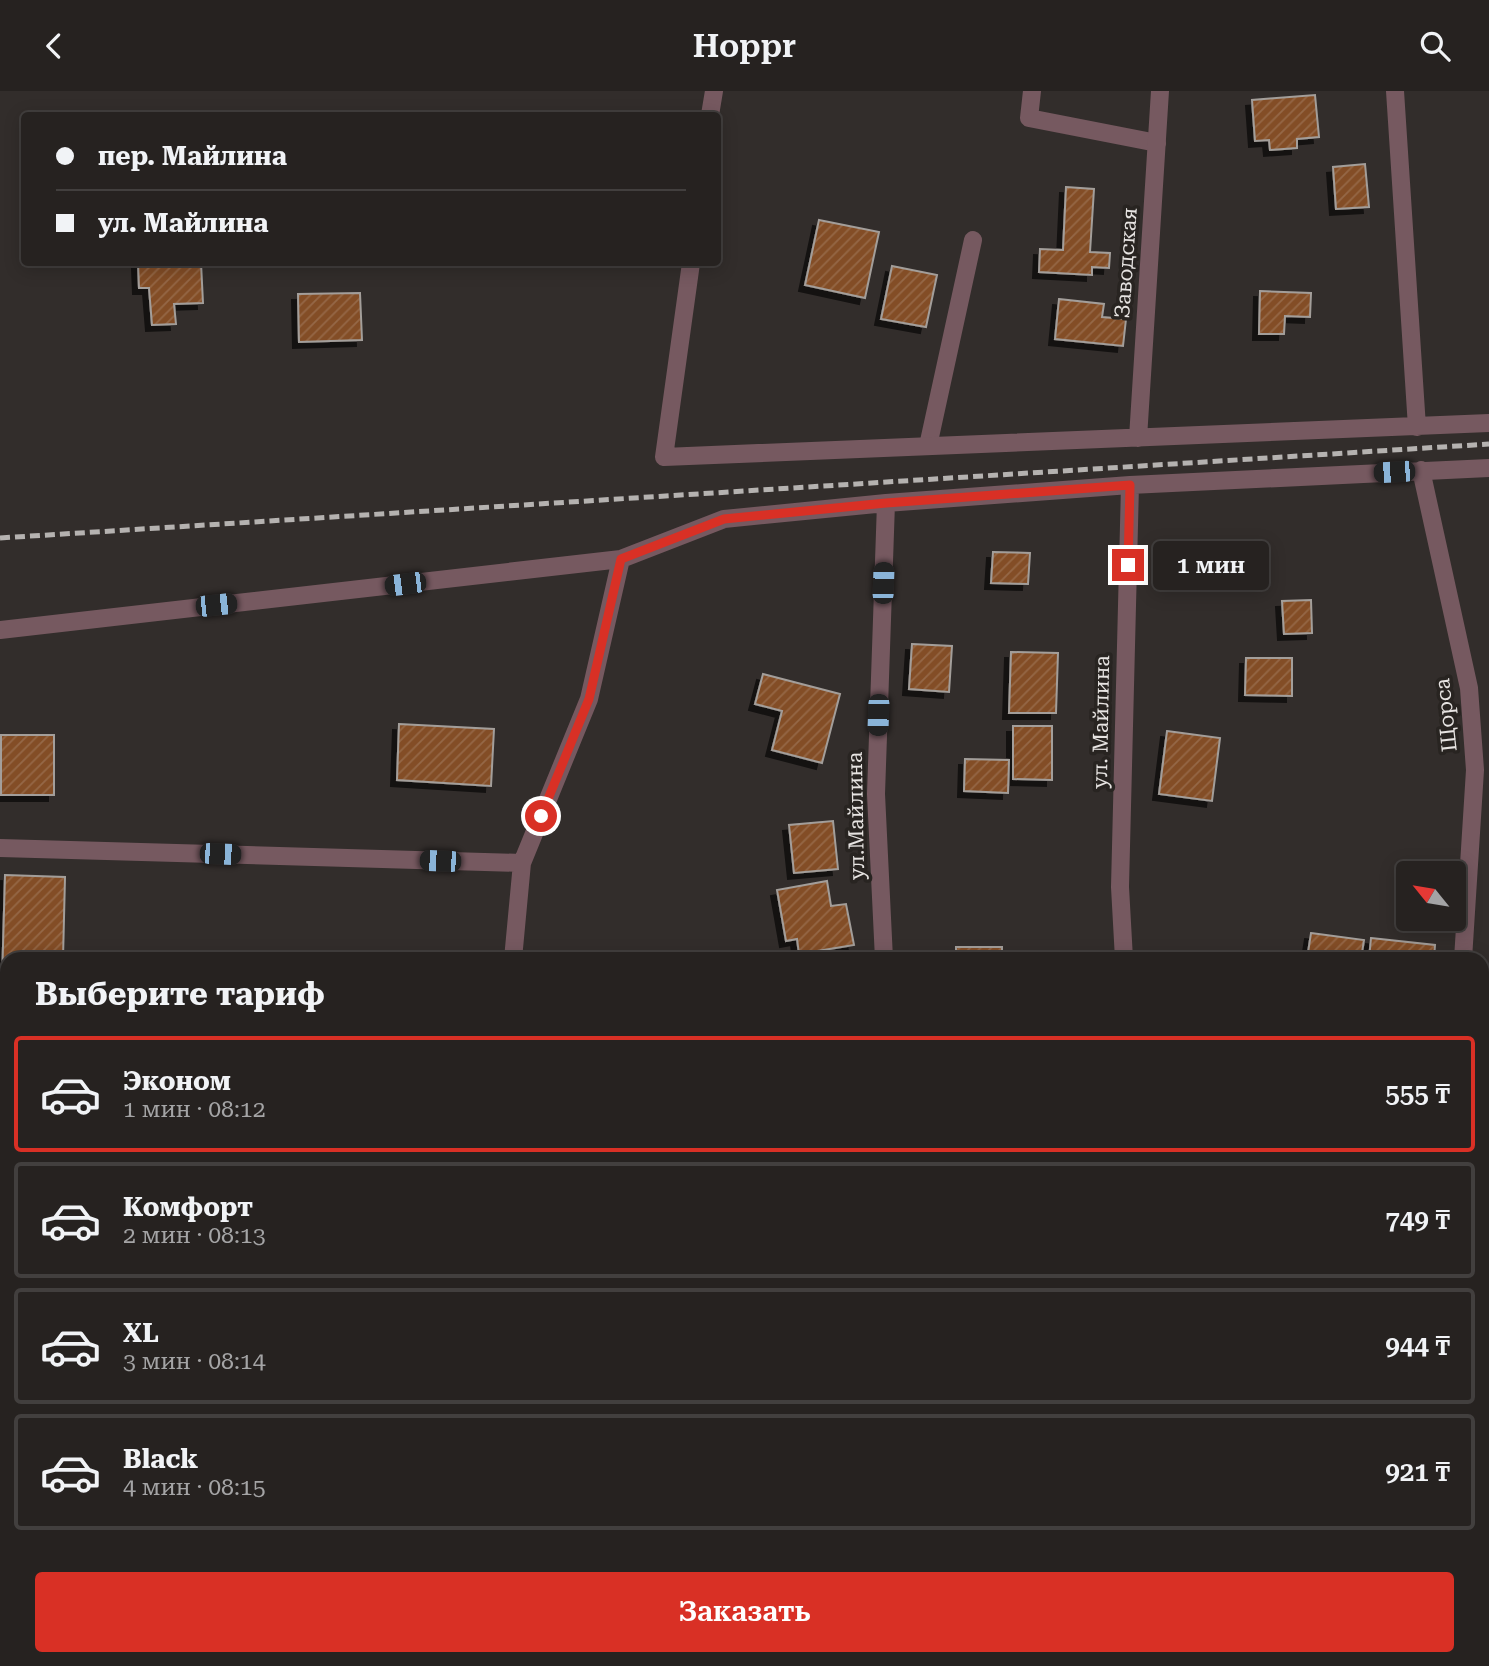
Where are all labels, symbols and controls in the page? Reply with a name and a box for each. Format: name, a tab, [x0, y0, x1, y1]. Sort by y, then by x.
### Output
icon: back	[35, 27, 73, 65]
text: Hoppr	[693, 27, 796, 65]
icon: search	[1416, 27, 1454, 65]
text: пер. Майлина	[98, 141, 287, 171]
street label: Заводская	[1110, 207, 1142, 319]
text: ул. Майлина	[98, 208, 269, 238]
car	[1373, 460, 1416, 484]
callout: 1 мин	[1152, 540, 1268, 589]
route end	[1112, 549, 1144, 581]
text: 1 мин	[1177, 552, 1245, 579]
car	[872, 562, 895, 604]
car	[383, 571, 428, 597]
car	[195, 592, 238, 618]
street label: ул. Майлина	[1088, 654, 1114, 789]
street label: Щорса	[1430, 676, 1462, 753]
car	[867, 694, 890, 736]
street label: ул.Майлина	[843, 751, 869, 880]
route start	[525, 800, 557, 832]
car	[199, 843, 242, 865]
car	[419, 850, 462, 872]
north arrow	[1396, 861, 1466, 931]
map controls	[1396, 861, 1466, 931]
text: Выберите тариф	[35, 975, 325, 1013]
icon: car	[39, 1063, 102, 1126]
text: Эконом	[123, 1066, 231, 1096]
text: 555 ₸	[1385, 1079, 1450, 1109]
text: 1 мин · 08:12	[123, 1096, 266, 1123]
icon: car	[39, 1189, 102, 1252]
text: Комфорт	[123, 1192, 253, 1222]
text: 749 ₸	[1385, 1205, 1450, 1235]
text: 2 мин · 08:13	[123, 1222, 266, 1249]
icon: car	[39, 1315, 102, 1378]
text: XL	[123, 1318, 159, 1348]
text: 944 ₸	[1385, 1331, 1450, 1361]
text: 3 мин · 08:14	[123, 1348, 266, 1375]
icon: car	[39, 1441, 102, 1504]
text: Black	[123, 1444, 198, 1474]
text: 921 ₸	[1385, 1457, 1450, 1487]
text: 4 мин · 08:15	[123, 1474, 266, 1501]
button: Заказать	[35, 1572, 1454, 1652]

